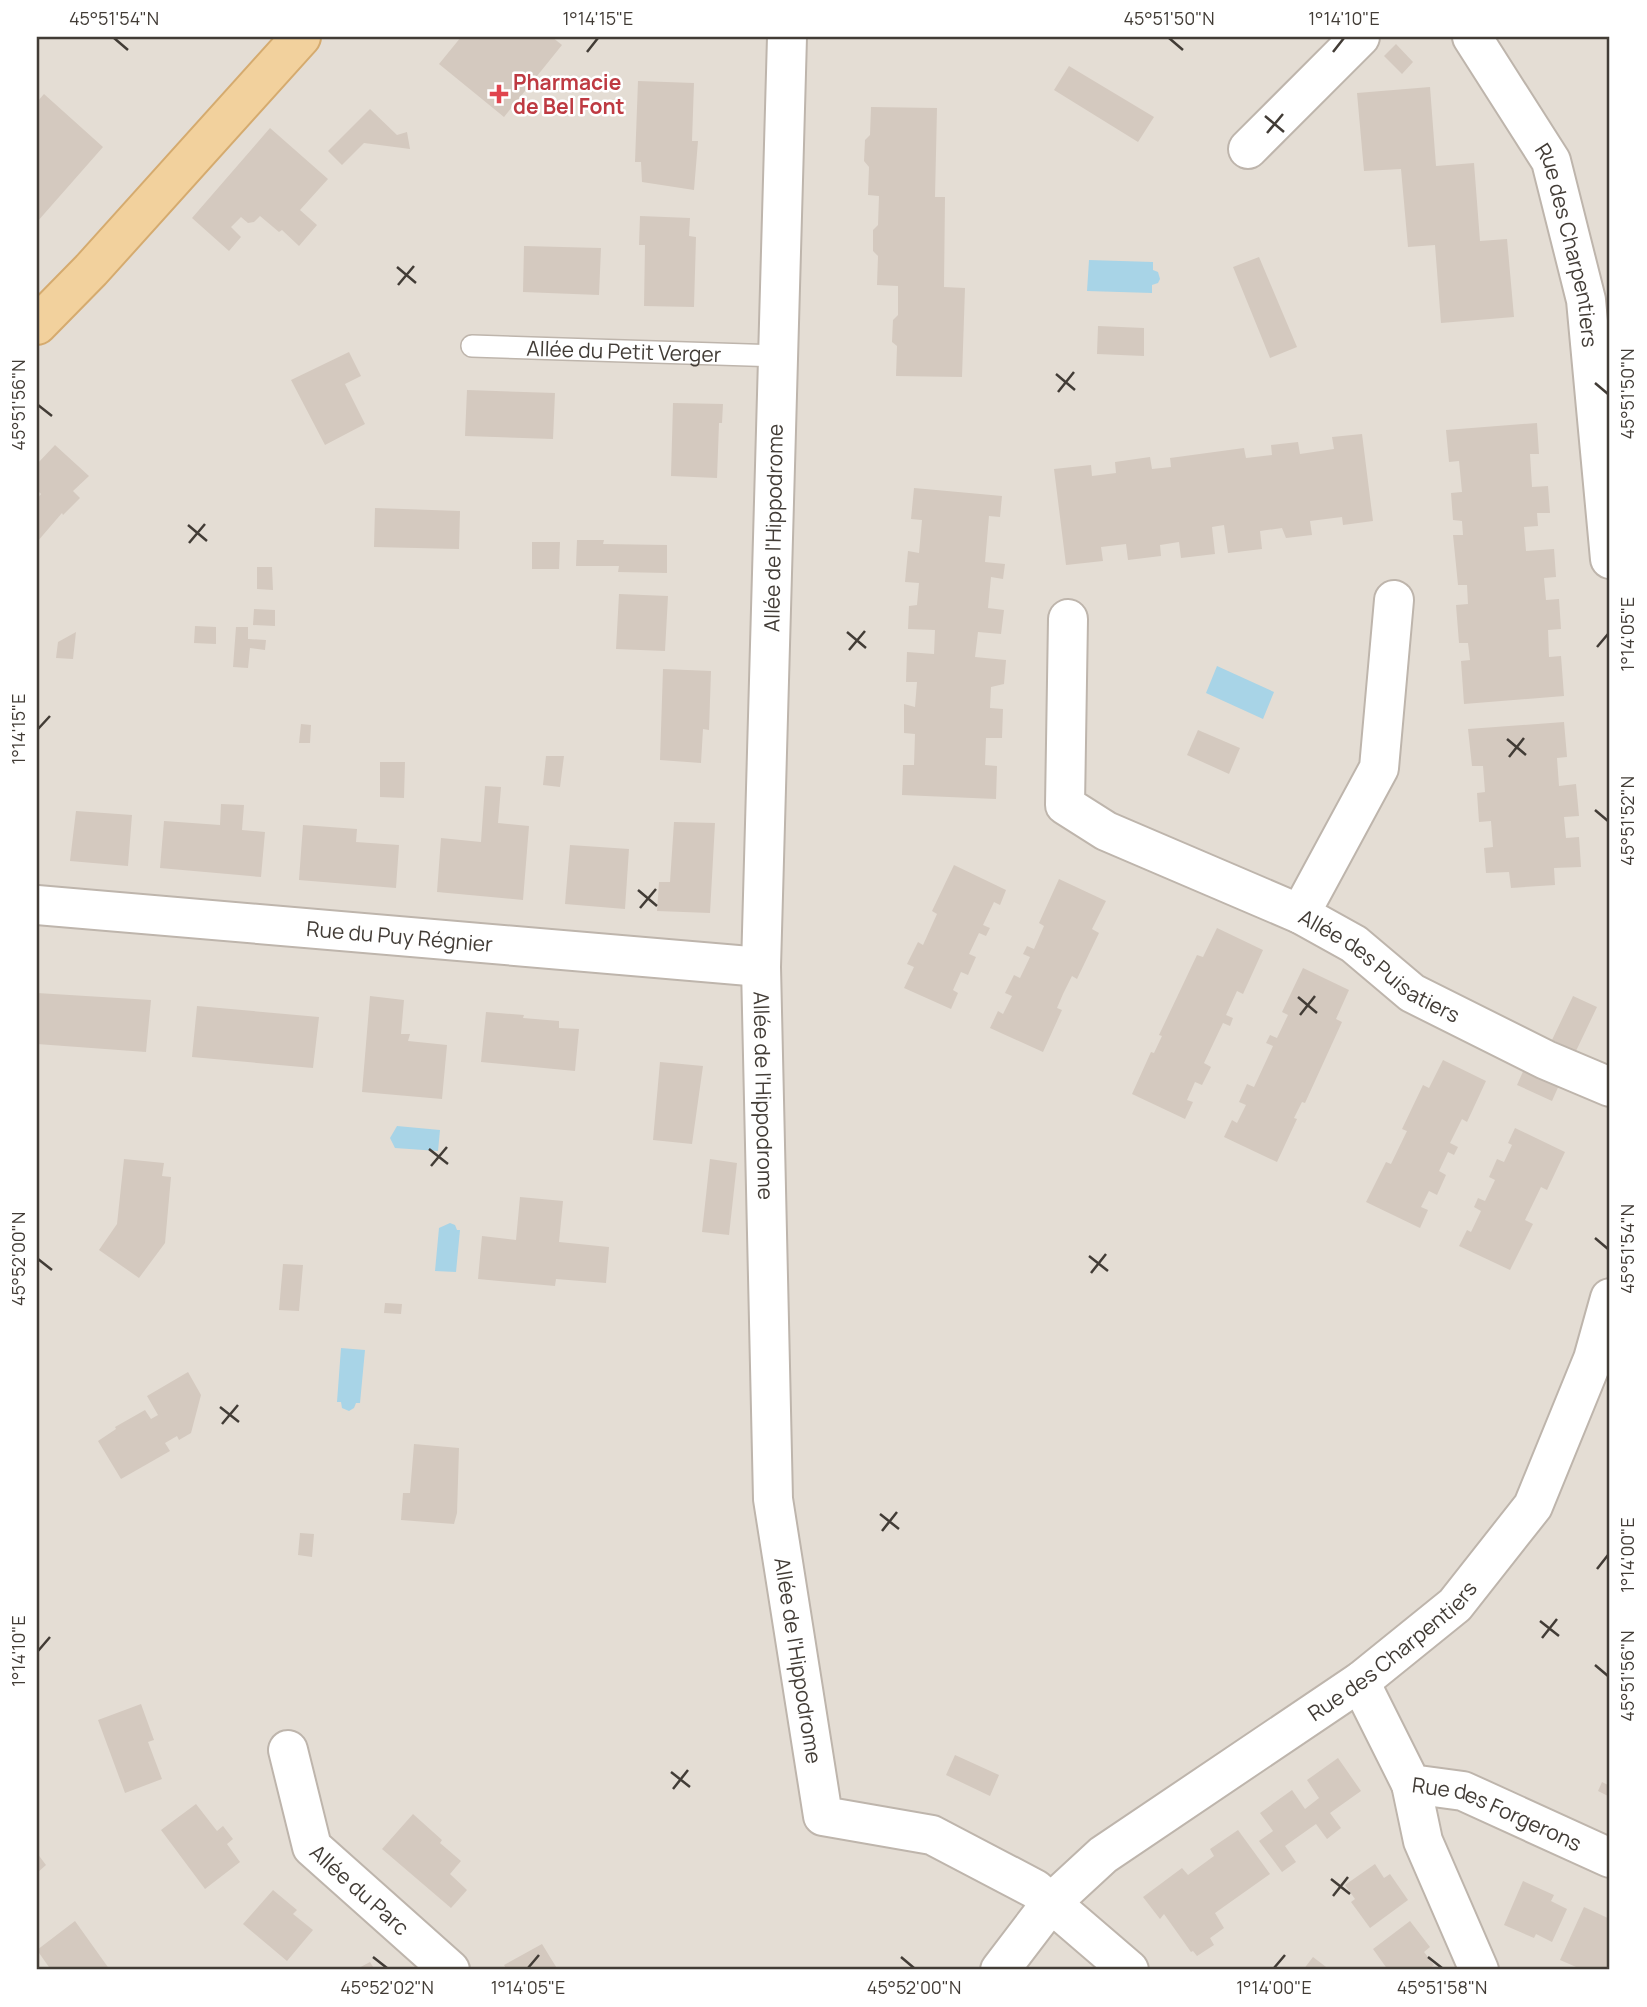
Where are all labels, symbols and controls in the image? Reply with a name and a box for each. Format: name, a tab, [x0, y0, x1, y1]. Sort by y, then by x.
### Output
text: 45°51'54"N	[69, 6, 159, 30]
text: 1°14'15"E	[563, 6, 633, 30]
text: 45°51'50"N	[1123, 6, 1215, 30]
text: 1°14'10"E	[1308, 6, 1380, 30]
place label: Pharmacie de Bel Font	[513, 68, 625, 120]
marker: Pharmacie de Bel Font	[491, 86, 507, 102]
street label: Rue des Charpentiers	[1529, 138, 1604, 349]
street label: Allée du Petit Verger	[526, 334, 722, 368]
text: 45°51'50"N	[1615, 348, 1639, 440]
text: 45°51'56"N	[6, 359, 30, 451]
street label: Allée de l'Hippodrome	[757, 424, 789, 632]
text: 1°14'05"E	[1615, 597, 1639, 671]
text: 1°14'15"E	[6, 694, 30, 764]
text: 45°51'52"N	[1615, 776, 1639, 866]
street label: Allée des Puisatiers	[1294, 902, 1465, 1029]
street label: Rue du Puy Régnier	[305, 914, 494, 958]
street label: Allée de l'Hippodrome	[748, 991, 780, 1200]
text: 45°51'54"N	[1615, 1204, 1639, 1294]
text: 45°52'00"N	[6, 1212, 30, 1306]
text: 1°14'00"E	[1615, 1517, 1639, 1593]
street label: Allée de l'Hippodrome	[768, 1555, 829, 1766]
street label: Rue des Charpentiers	[1302, 1575, 1483, 1727]
text: 1°14'10"E	[6, 1615, 30, 1687]
text: 45°51'56"N	[1615, 1630, 1639, 1722]
street label: Rue des Forgerons	[1411, 1770, 1586, 1857]
street label: Allée du Parc	[304, 1838, 415, 1941]
text: 45°52'02"N	[340, 1975, 434, 1999]
text: 1°14'05"E	[491, 1975, 565, 1999]
text: 45°52'00"N	[867, 1975, 961, 1999]
text: 1°14'00"E	[1236, 1975, 1312, 1999]
text: 45°51'58"N	[1397, 1975, 1487, 1999]

